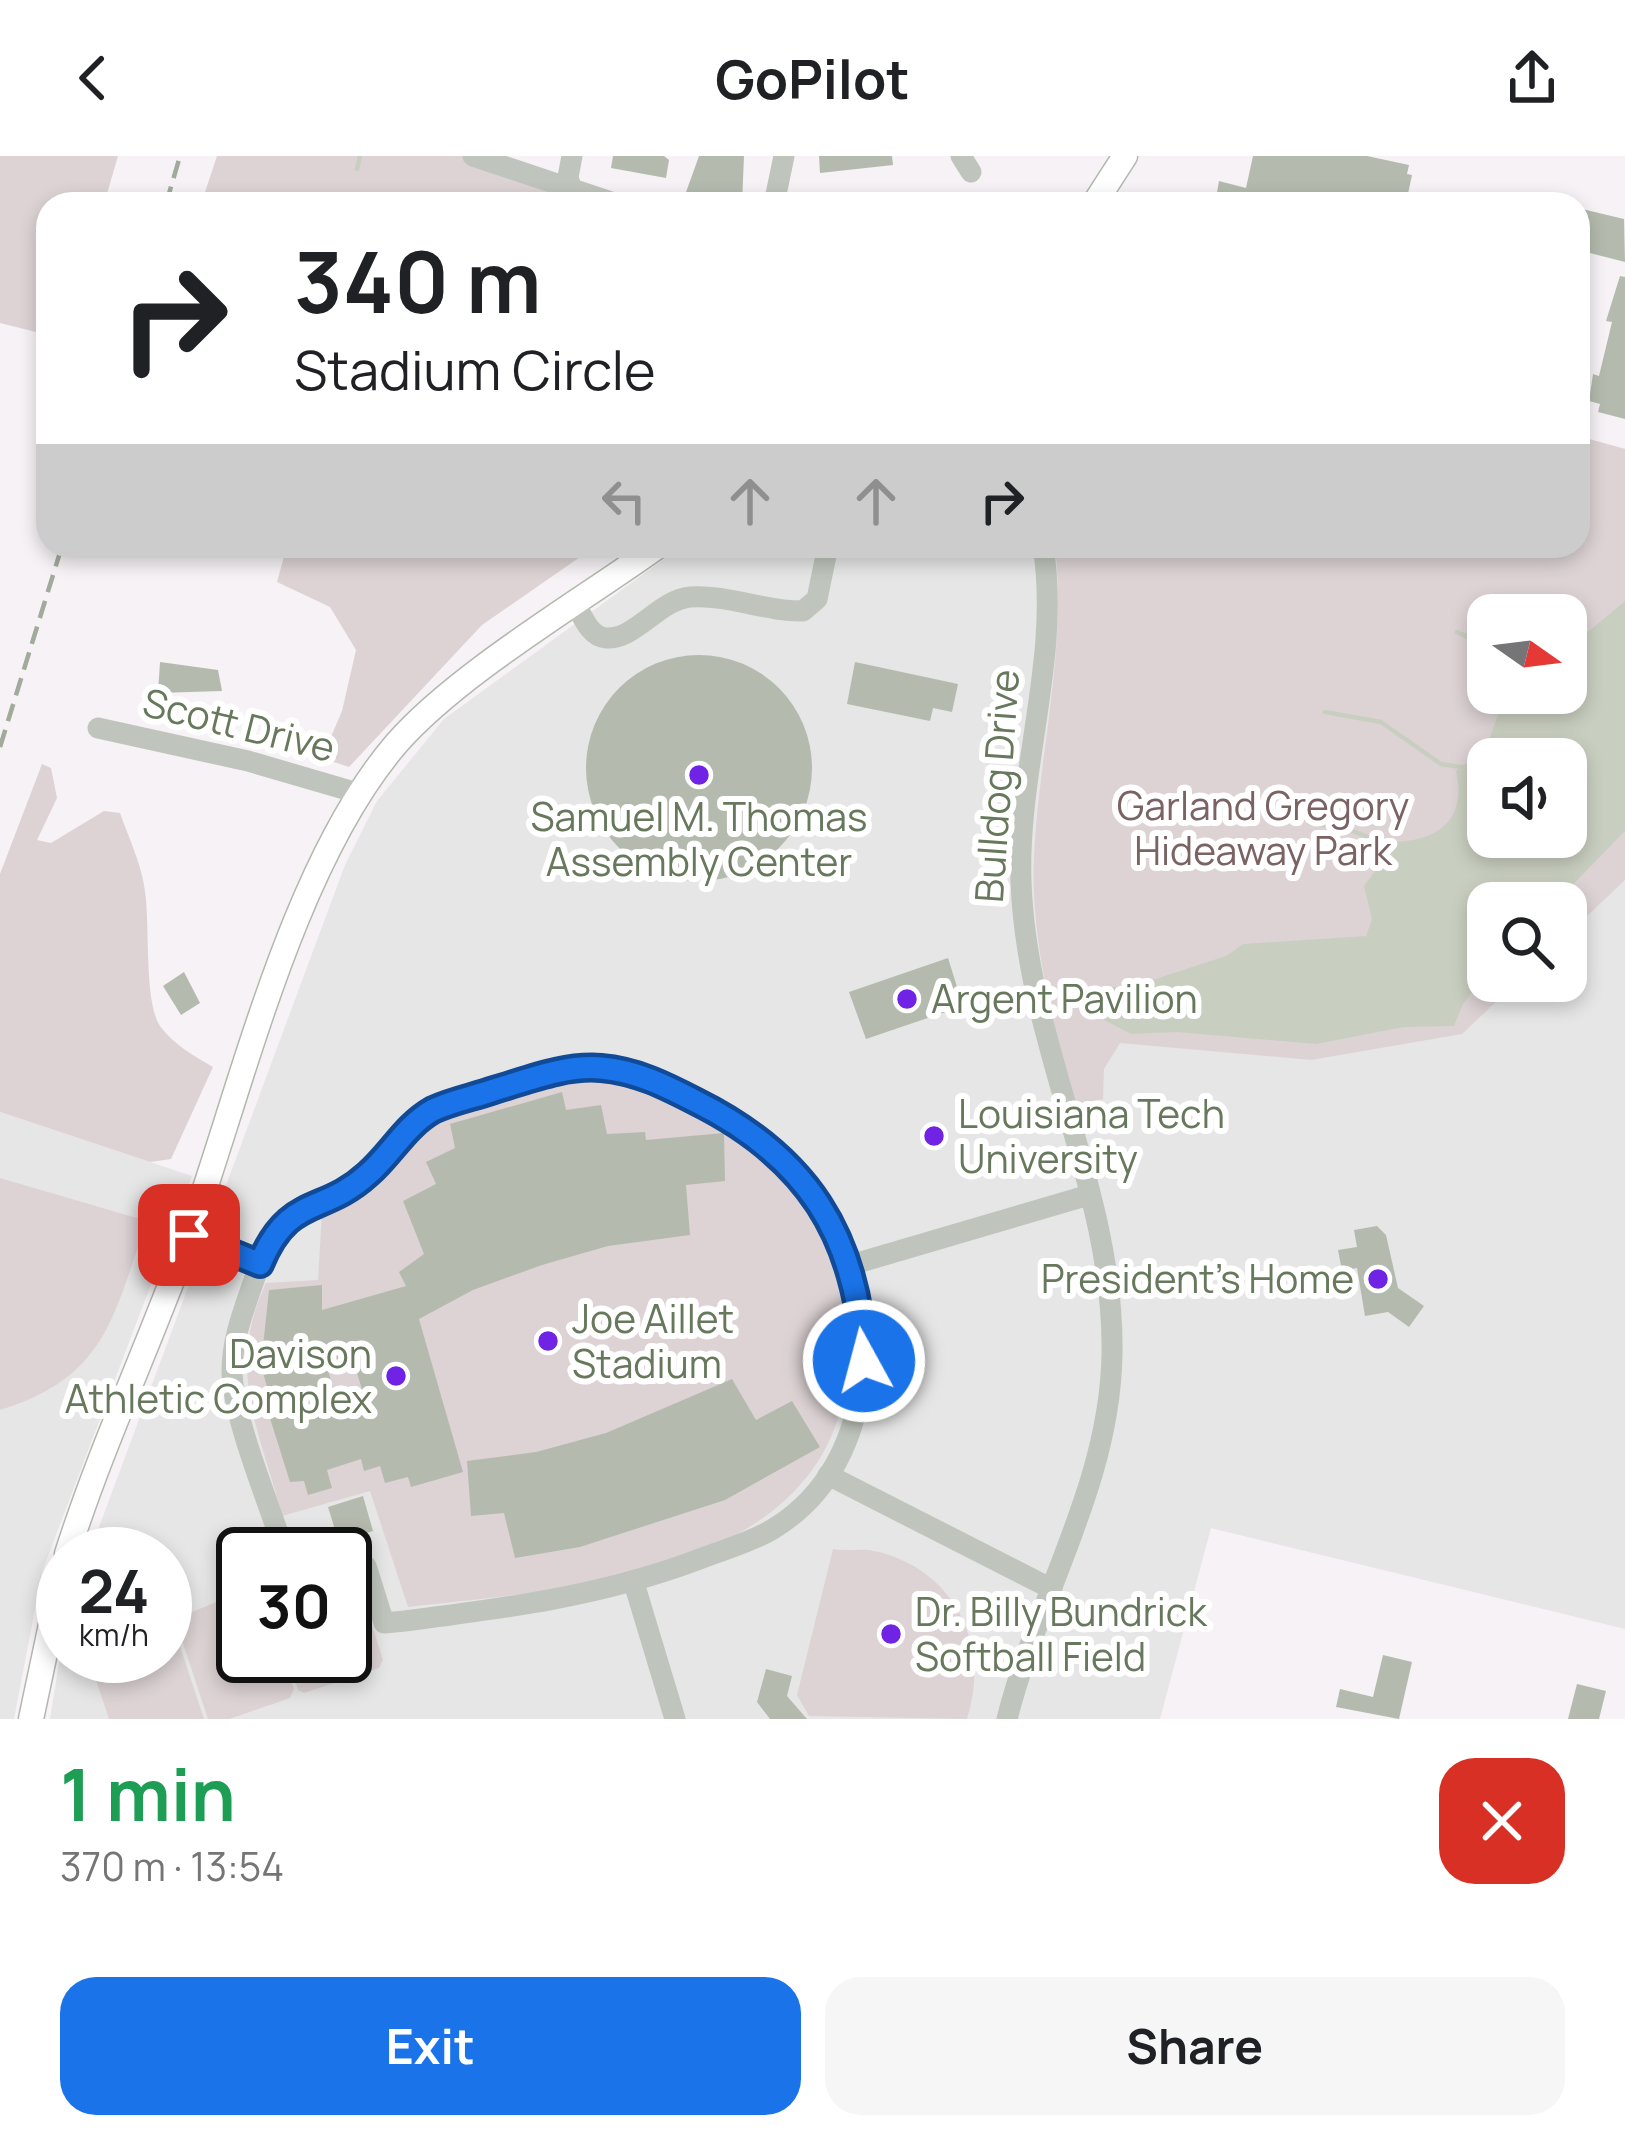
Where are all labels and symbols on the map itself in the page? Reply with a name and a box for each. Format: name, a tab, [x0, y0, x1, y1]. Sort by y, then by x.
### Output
north arrow	[1467, 594, 1587, 714]
street label: Bulldog Drive	[961, 668, 1031, 904]
street label: Scott Drive	[138, 674, 341, 774]
marker: Samuel M. Thomas Assembly Center	[686, 762, 712, 788]
park label: Garland Gregory Hideaway Park	[1117, 778, 1409, 877]
place label: Samuel M. Thomas Assembly Center	[531, 789, 867, 888]
place label: Argent Pavilion	[931, 971, 1198, 1025]
marker: Argent Pavilion	[894, 986, 920, 1012]
place label: Louisiana Tech University	[958, 1086, 1225, 1185]
marker: Louisiana Tech University	[921, 1123, 947, 1149]
pin	[138, 1184, 240, 1286]
place label: President's Home	[1041, 1251, 1354, 1305]
marker: President's Home	[1365, 1266, 1391, 1292]
place label: Joe Aillet Stadium	[572, 1291, 734, 1390]
position arrow	[801, 1298, 927, 1424]
place label: Davison Athletic Complex	[64, 1326, 372, 1425]
marker: Joe Aillet Stadium	[535, 1328, 561, 1354]
marker: Davison Athletic Complex	[383, 1363, 409, 1389]
speed limit sign: 30	[216, 1527, 372, 1683]
place label: Dr. Billy Bundrick Softball Field	[915, 1584, 1208, 1683]
marker: Dr. Billy Bundrick Softball Field	[878, 1621, 904, 1647]

